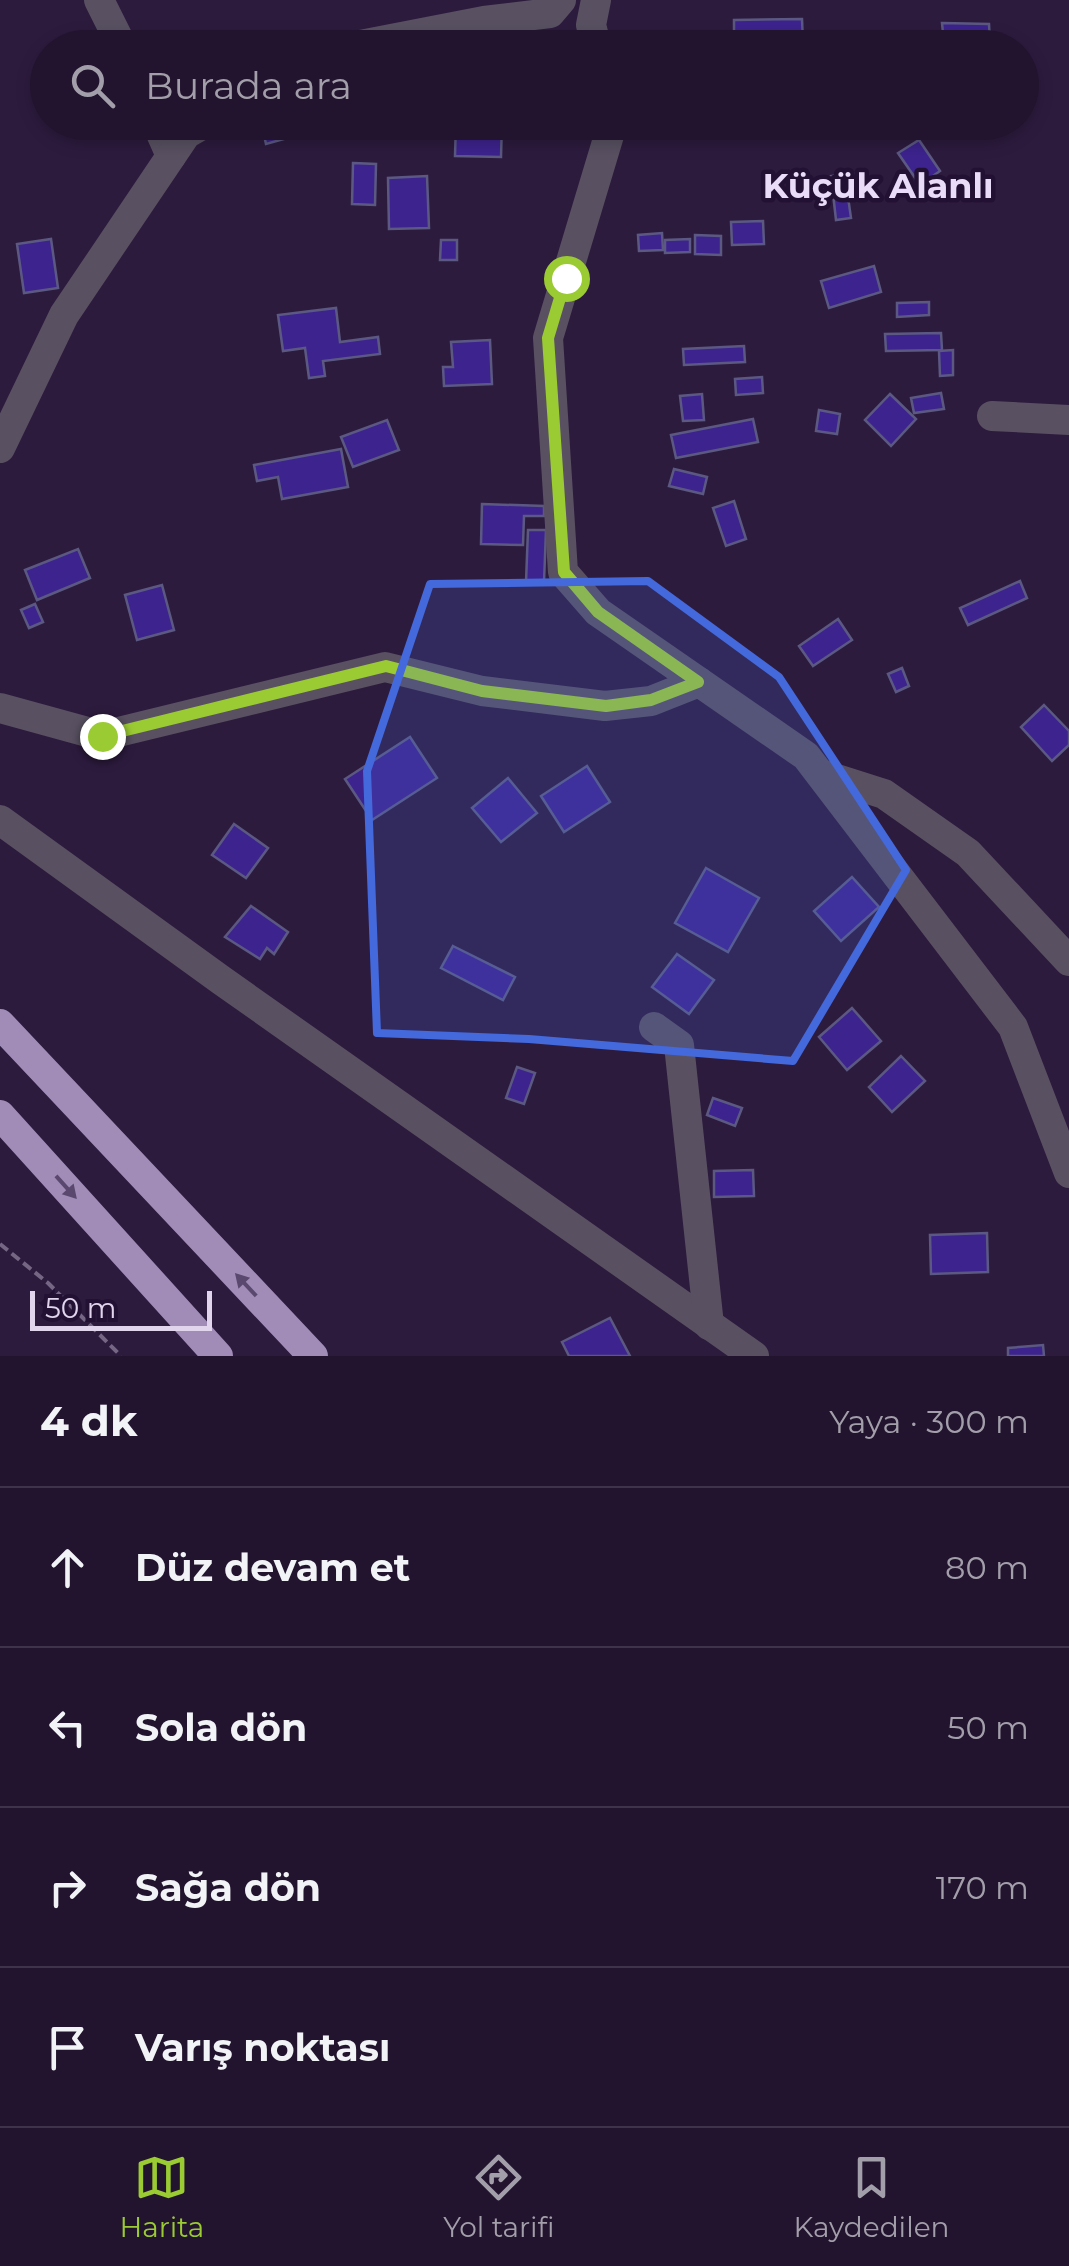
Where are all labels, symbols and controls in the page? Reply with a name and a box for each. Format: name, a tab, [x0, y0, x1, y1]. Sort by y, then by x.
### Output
search box	[30, 30, 1039, 140]
icon: search	[65, 58, 120, 113]
text: Burada ara	[145, 62, 352, 109]
district label: Küçük Alanlı	[762, 164, 994, 207]
route start	[544, 256, 590, 302]
route end	[80, 714, 126, 760]
one-way arrow	[54, 1175, 77, 1199]
one-way arrow	[235, 1273, 258, 1297]
scale bar	[30, 1286, 212, 1330]
text: 50 m	[45, 1291, 116, 1325]
text: 4 dk	[40, 1395, 137, 1447]
text: Yaya · 300 m	[829, 1402, 1029, 1441]
icon: ahead	[40, 1540, 95, 1595]
text: Düz devam et	[135, 1544, 410, 1591]
text: 80 m	[945, 1548, 1029, 1587]
icon: left	[40, 1700, 95, 1755]
text: Sola dön	[135, 1704, 307, 1751]
text: 50 m	[947, 1708, 1029, 1747]
icon: right	[40, 1860, 95, 1915]
text: Sağa dön	[135, 1864, 321, 1911]
text: 170 m	[936, 1868, 1029, 1907]
icon: arrive	[40, 2020, 95, 2075]
text: Varış noktası	[135, 2024, 390, 2071]
tab: Harita	[119, 2150, 204, 2244]
tab: Yol tarifi	[443, 2150, 555, 2244]
tab: Kaydedilen	[793, 2150, 950, 2244]

